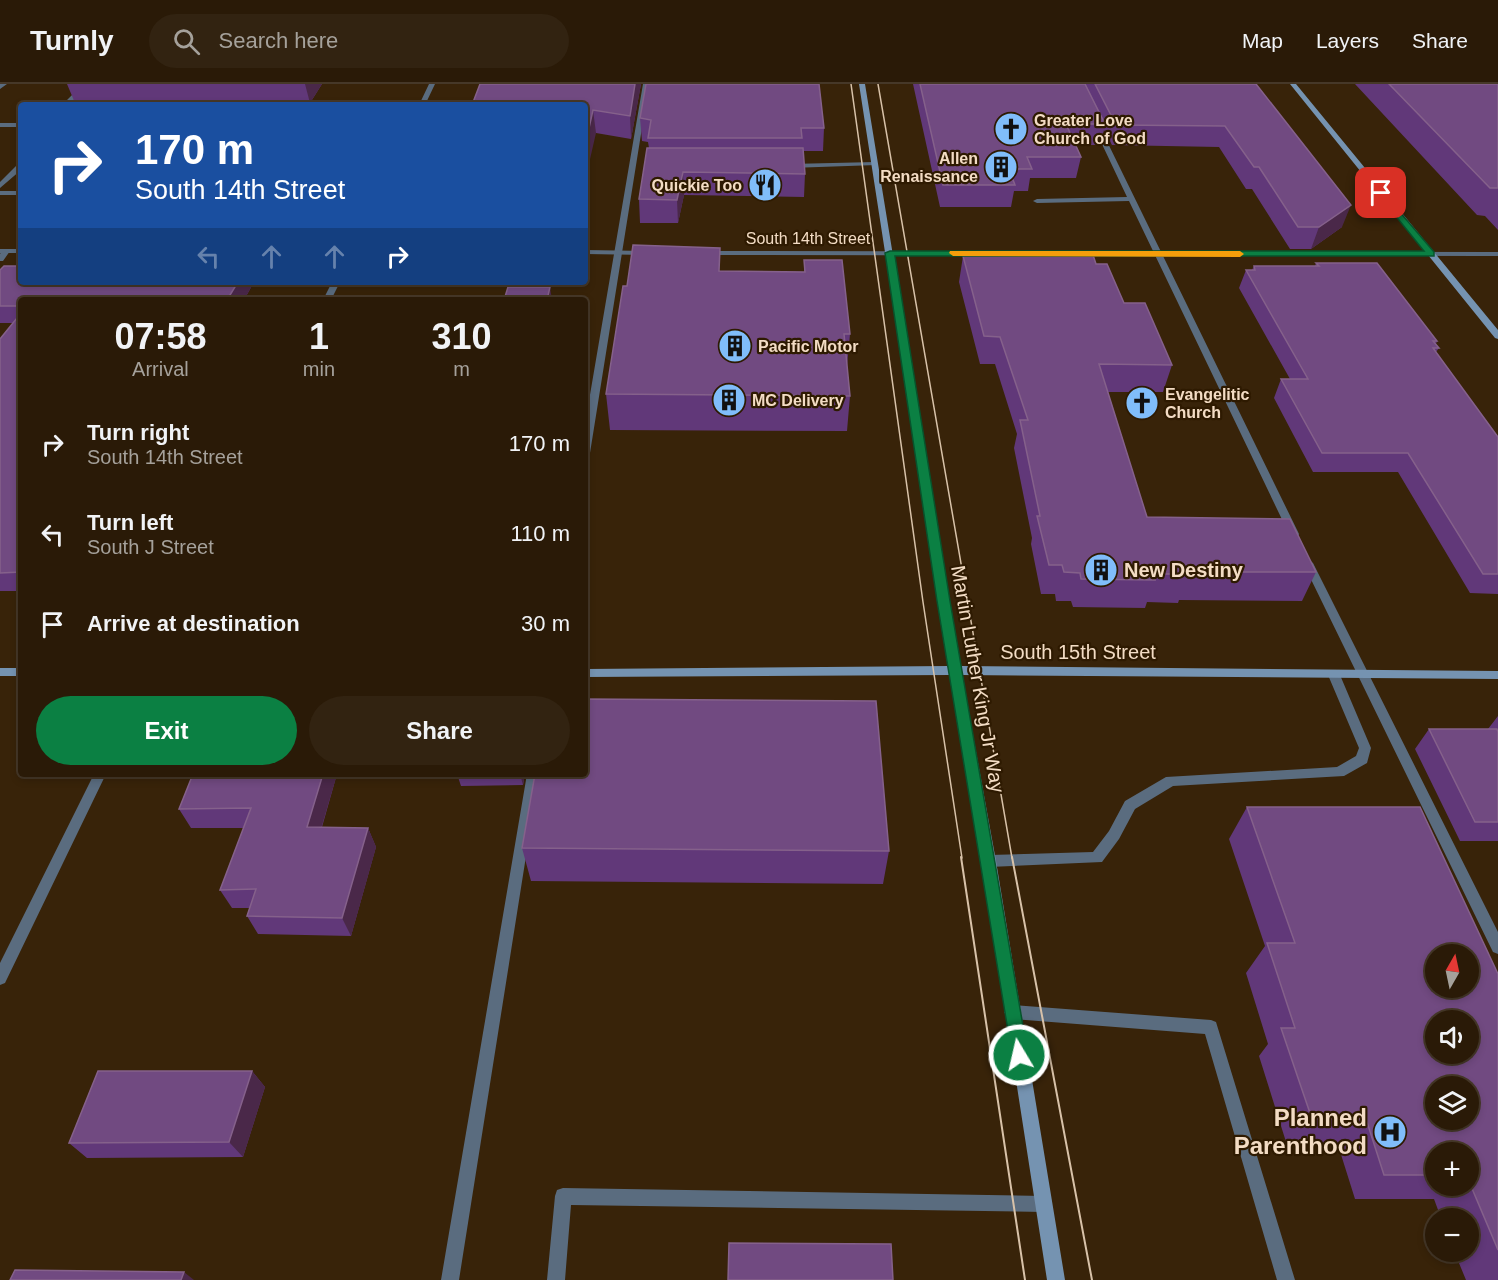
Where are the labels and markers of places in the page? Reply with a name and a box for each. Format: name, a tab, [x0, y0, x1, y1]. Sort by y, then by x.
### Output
church icon: Greater Love Church of God	[993, 111, 1029, 147]
place label: Greater Love Church of God	[1034, 112, 1146, 147]
building icon: Allen Renaissance	[983, 149, 1019, 185]
place label: Allen Renaissance	[880, 150, 978, 185]
restaurant icon: Quickie Too	[747, 167, 783, 203]
pin	[1355, 167, 1406, 218]
place label: Quickie Too	[652, 177, 742, 194]
building icon: Pacific Motor	[717, 328, 753, 364]
place label: Pacific Motor	[758, 338, 858, 355]
building icon: MC Delivery	[711, 382, 747, 418]
church icon: Evangelitic Church	[1124, 385, 1160, 421]
place label: Evangelitic Church	[1165, 386, 1250, 421]
place label: MC Delivery	[752, 392, 844, 409]
building icon: New Destiny	[1083, 552, 1119, 588]
place label: New Destiny	[1124, 559, 1244, 581]
place label: Planned Parenthood	[1234, 1104, 1367, 1159]
hospital icon: Planned Parenthood	[1372, 1114, 1408, 1150]

